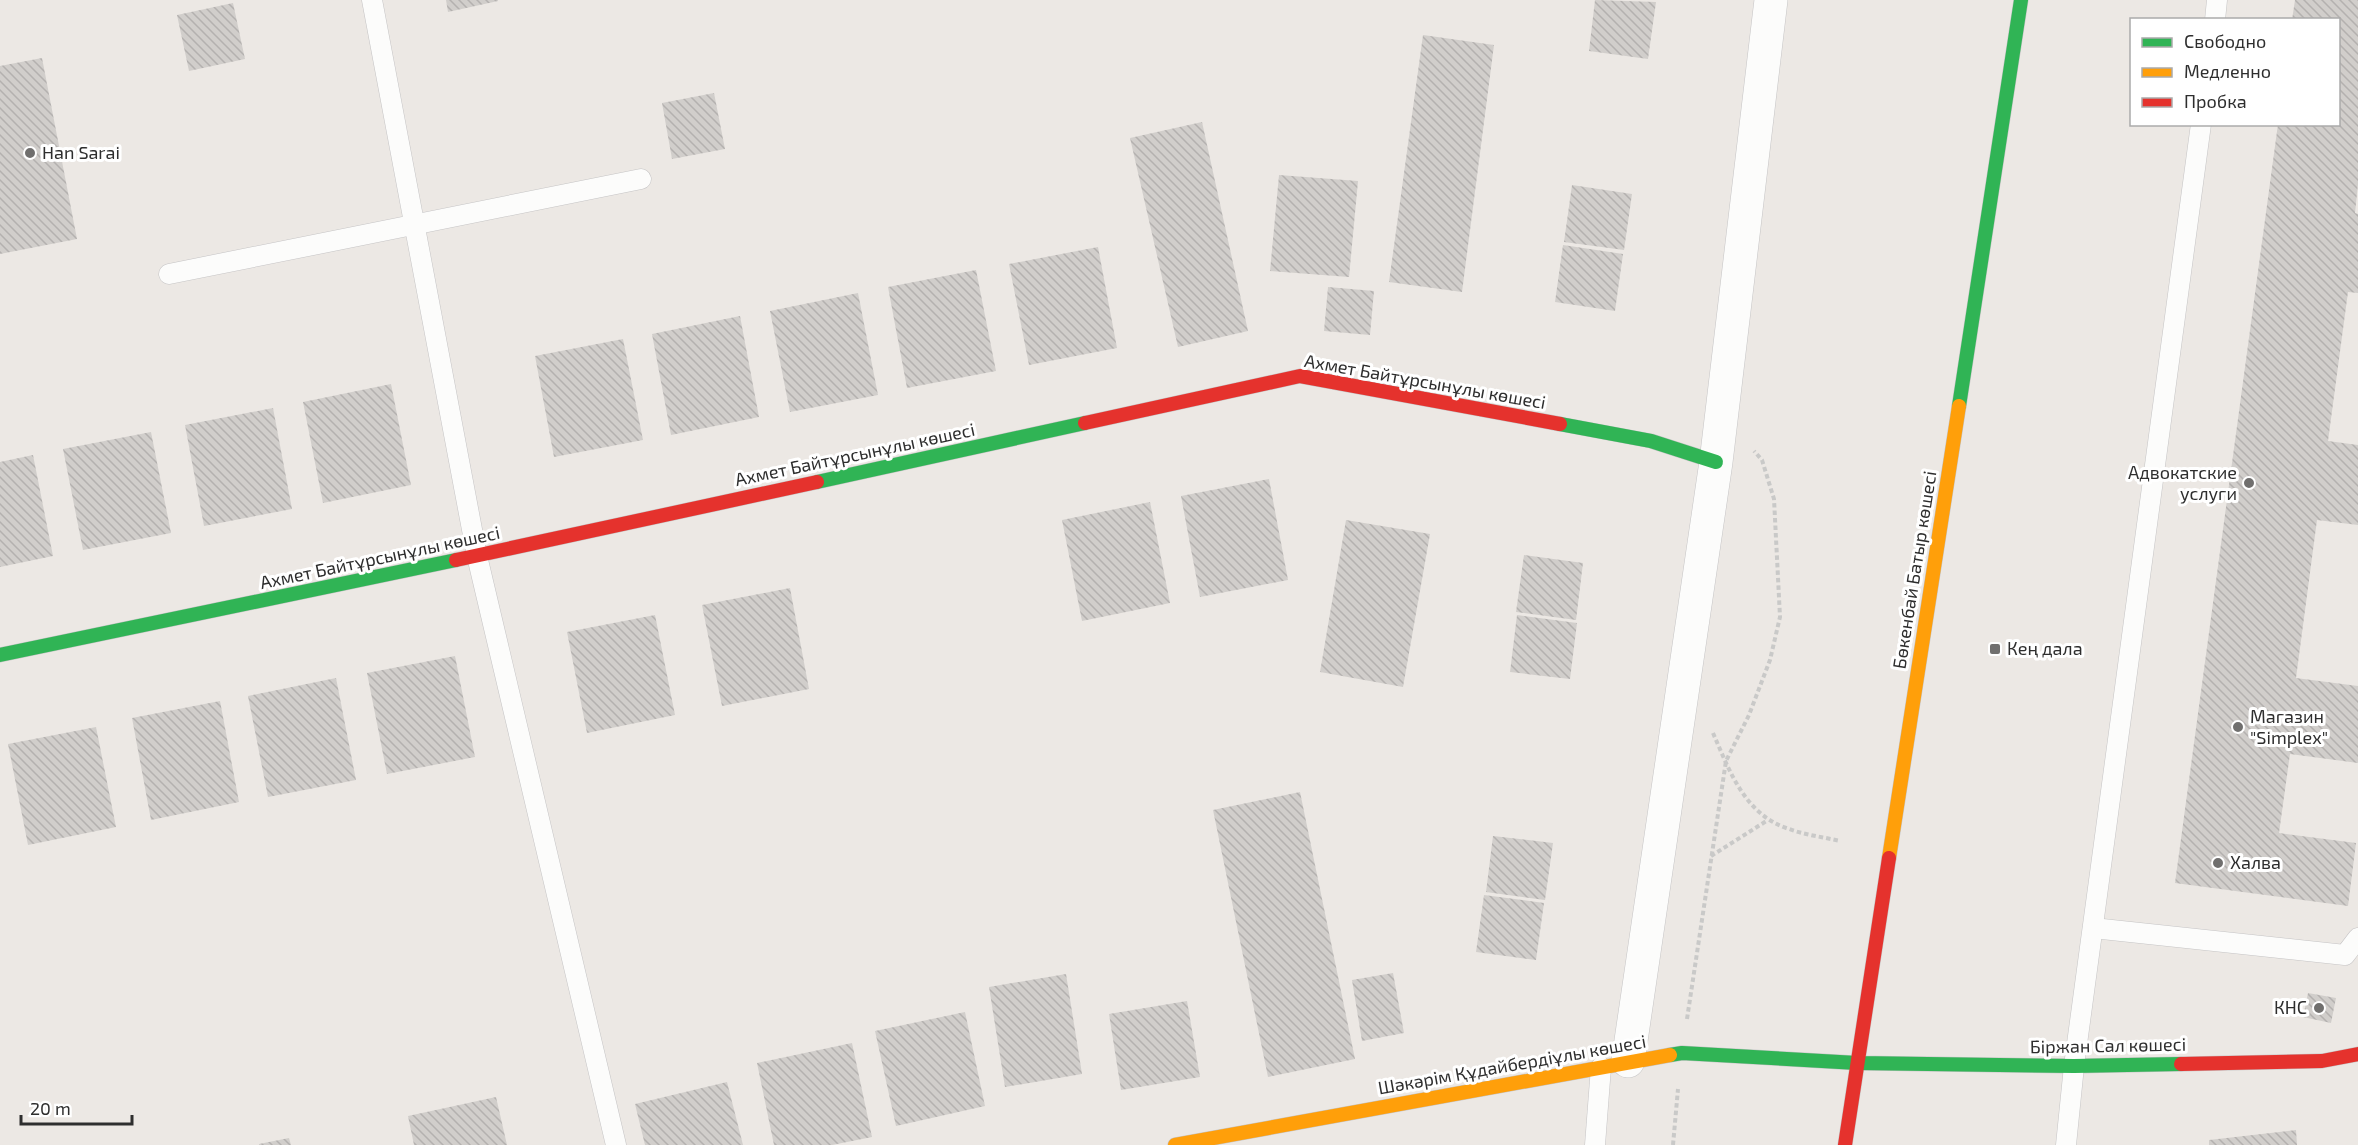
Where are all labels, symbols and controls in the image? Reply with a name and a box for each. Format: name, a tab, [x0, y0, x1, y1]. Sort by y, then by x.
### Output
legend	[2130, 18, 2340, 126]
text: Свободно	[2184, 30, 2266, 52]
text: Медленно	[2184, 60, 2271, 82]
text: Пробка	[2184, 90, 2247, 112]
place label: Han Sarai	[42, 141, 120, 163]
marker: Han Sarai	[23, 146, 37, 160]
street label: Ахмет Байтұрсынұлы көшесі	[1303, 349, 1548, 413]
street label: Ахмет Байтұрсынұлы көшесі	[733, 418, 977, 490]
place label: Адвокатские услуги	[2128, 461, 2237, 504]
street label: Бөкенбай Батыр көшесі	[1887, 469, 1941, 670]
marker: Адвокатские услуги	[2242, 476, 2256, 490]
street label: Ахмет Байтұрсынұлы көшесі	[258, 521, 502, 593]
place label: Кең дала	[2007, 637, 2083, 659]
marker: Кең дала	[1988, 642, 2002, 656]
place label: Магазин "Simplex"	[2250, 705, 2328, 748]
marker: Магазин "Simplex"	[2231, 720, 2245, 734]
place label: Халва	[2230, 851, 2281, 873]
marker: Халва	[2211, 856, 2225, 870]
place label: КНС	[2274, 996, 2307, 1018]
marker: КНС	[2312, 1001, 2326, 1015]
street label: Шәкәрім Құдайбердіұлы көшесі	[1376, 1030, 1648, 1098]
street label: Біржан Сал көшесі	[2030, 1033, 2186, 1057]
scale bar	[21, 1088, 132, 1126]
text: 20 m	[30, 1097, 71, 1119]

